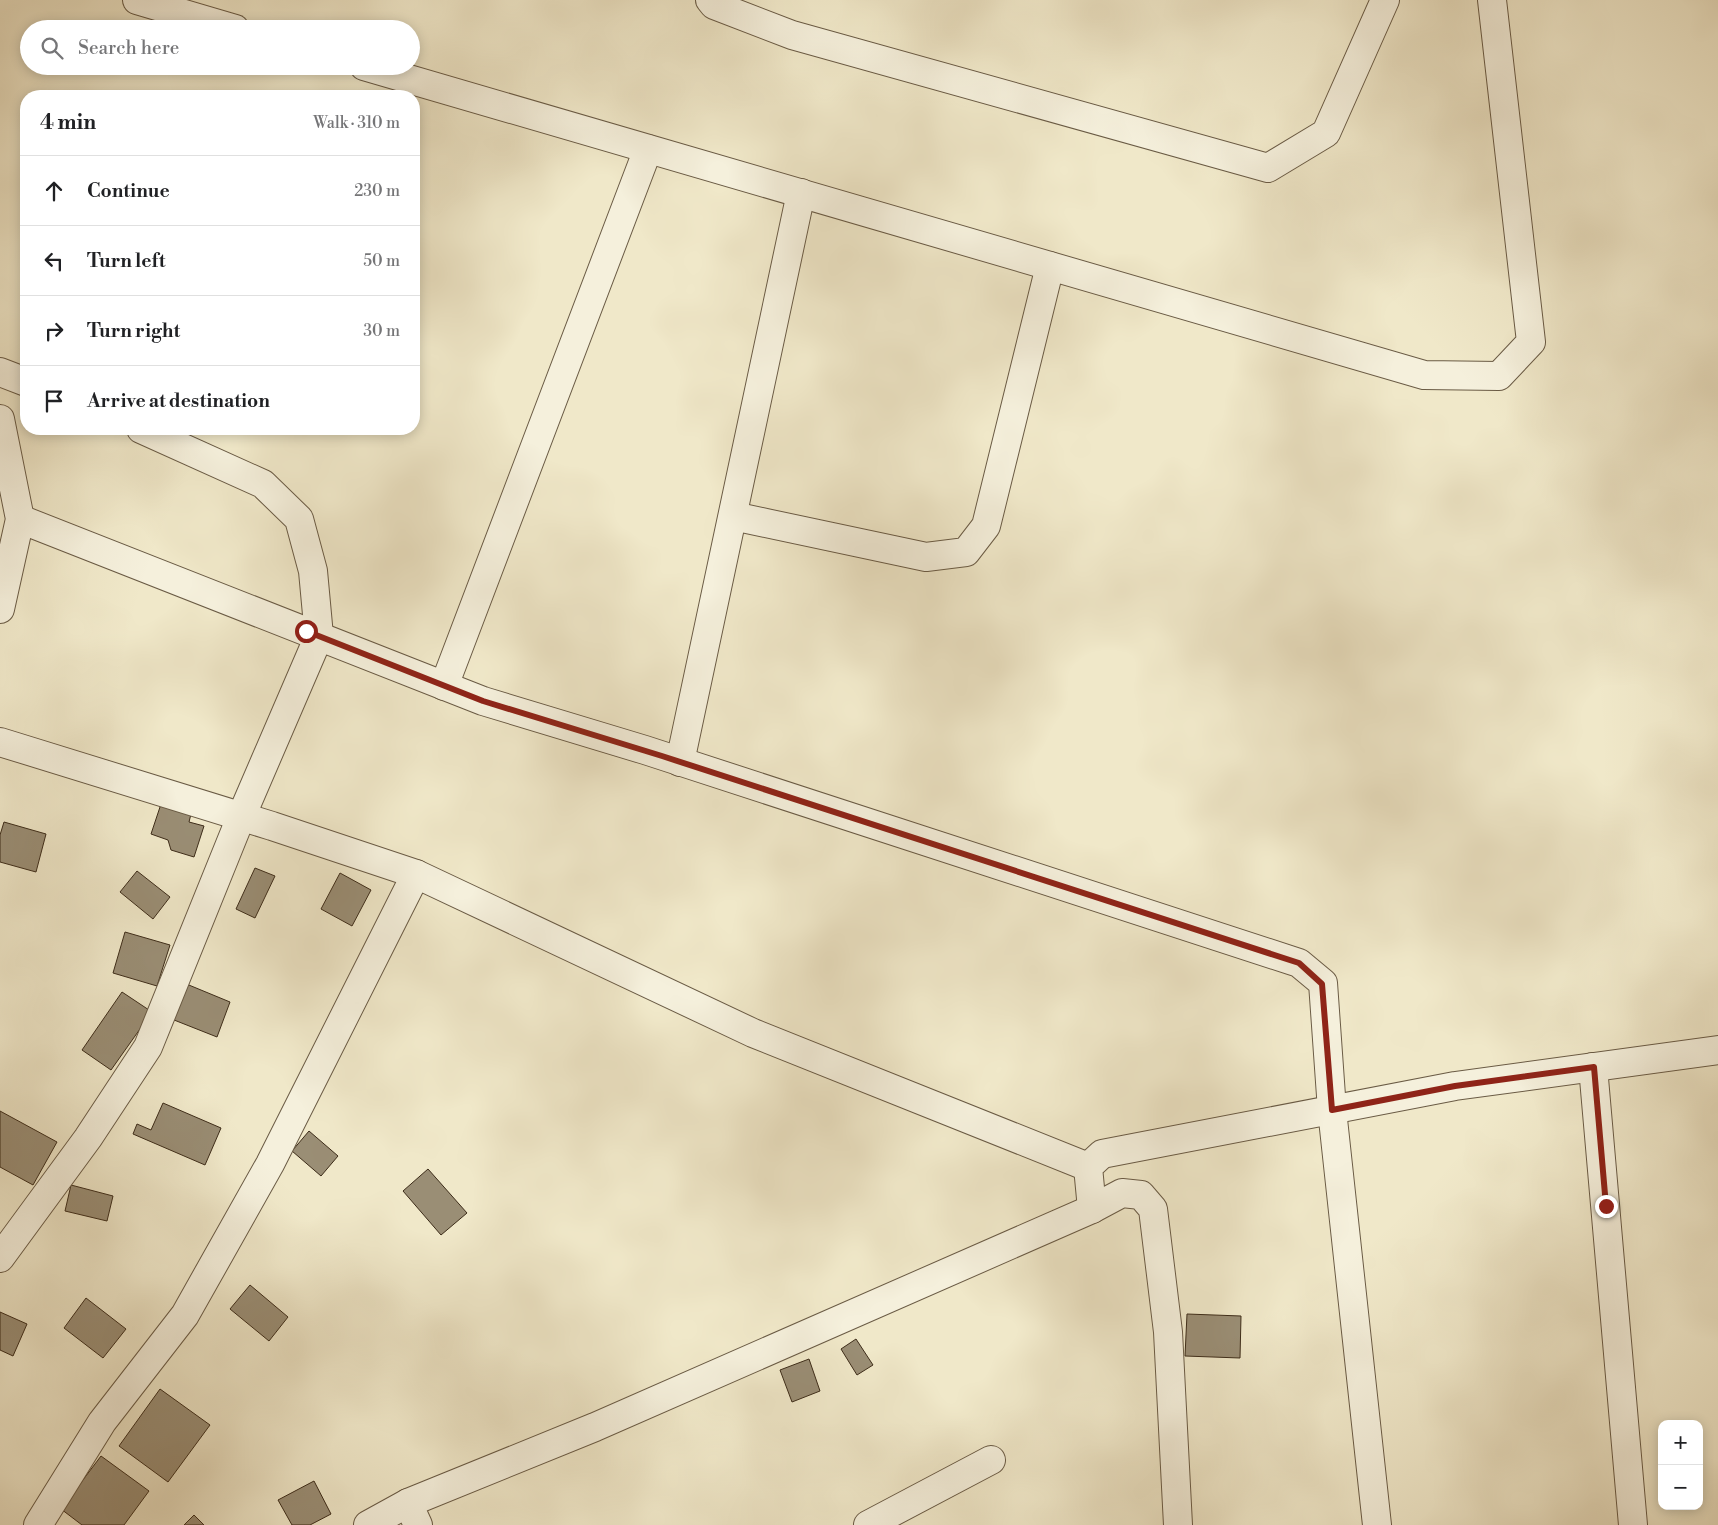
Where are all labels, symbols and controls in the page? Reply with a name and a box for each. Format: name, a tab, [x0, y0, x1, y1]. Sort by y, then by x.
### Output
search box	[20, 20, 420, 75]
icon: search	[38, 34, 66, 62]
text: Search here	[78, 36, 179, 60]
text: 4 min	[40, 110, 96, 136]
text: Walk · 310 m	[313, 113, 400, 133]
icon: ahead	[40, 177, 68, 205]
text: Continue	[87, 179, 170, 203]
text: 230 m	[354, 181, 400, 201]
icon: left	[40, 247, 68, 275]
text: Turn left	[87, 249, 166, 273]
text: 50 m	[363, 251, 400, 271]
icon: right	[40, 317, 68, 345]
text: Turn right	[87, 319, 180, 343]
text: 30 m	[363, 321, 400, 341]
icon: arrive	[40, 387, 68, 415]
text: Arrive at destination	[87, 389, 270, 413]
route start	[295, 620, 318, 643]
route end	[1595, 1195, 1618, 1218]
map controls	[1658, 1420, 1703, 1510]
button: +	[1658, 1420, 1703, 1465]
button: −	[1658, 1465, 1703, 1510]

